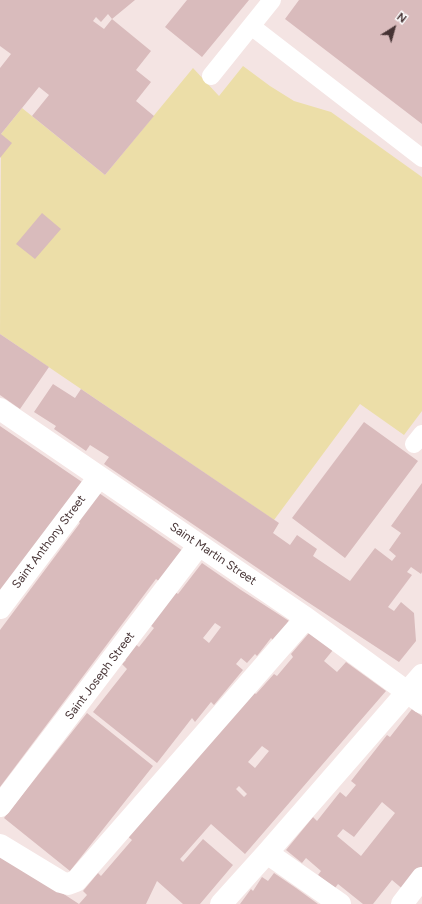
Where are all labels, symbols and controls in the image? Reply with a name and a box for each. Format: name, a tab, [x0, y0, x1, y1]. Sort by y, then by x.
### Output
north arrow	[374, 8, 414, 48]
text: N	[394, 10, 409, 26]
street label: Saint Anthony Street	[9, 493, 89, 591]
street label: Saint Martin Street	[167, 520, 259, 588]
street label: Saint Joseph Street	[62, 629, 138, 723]

